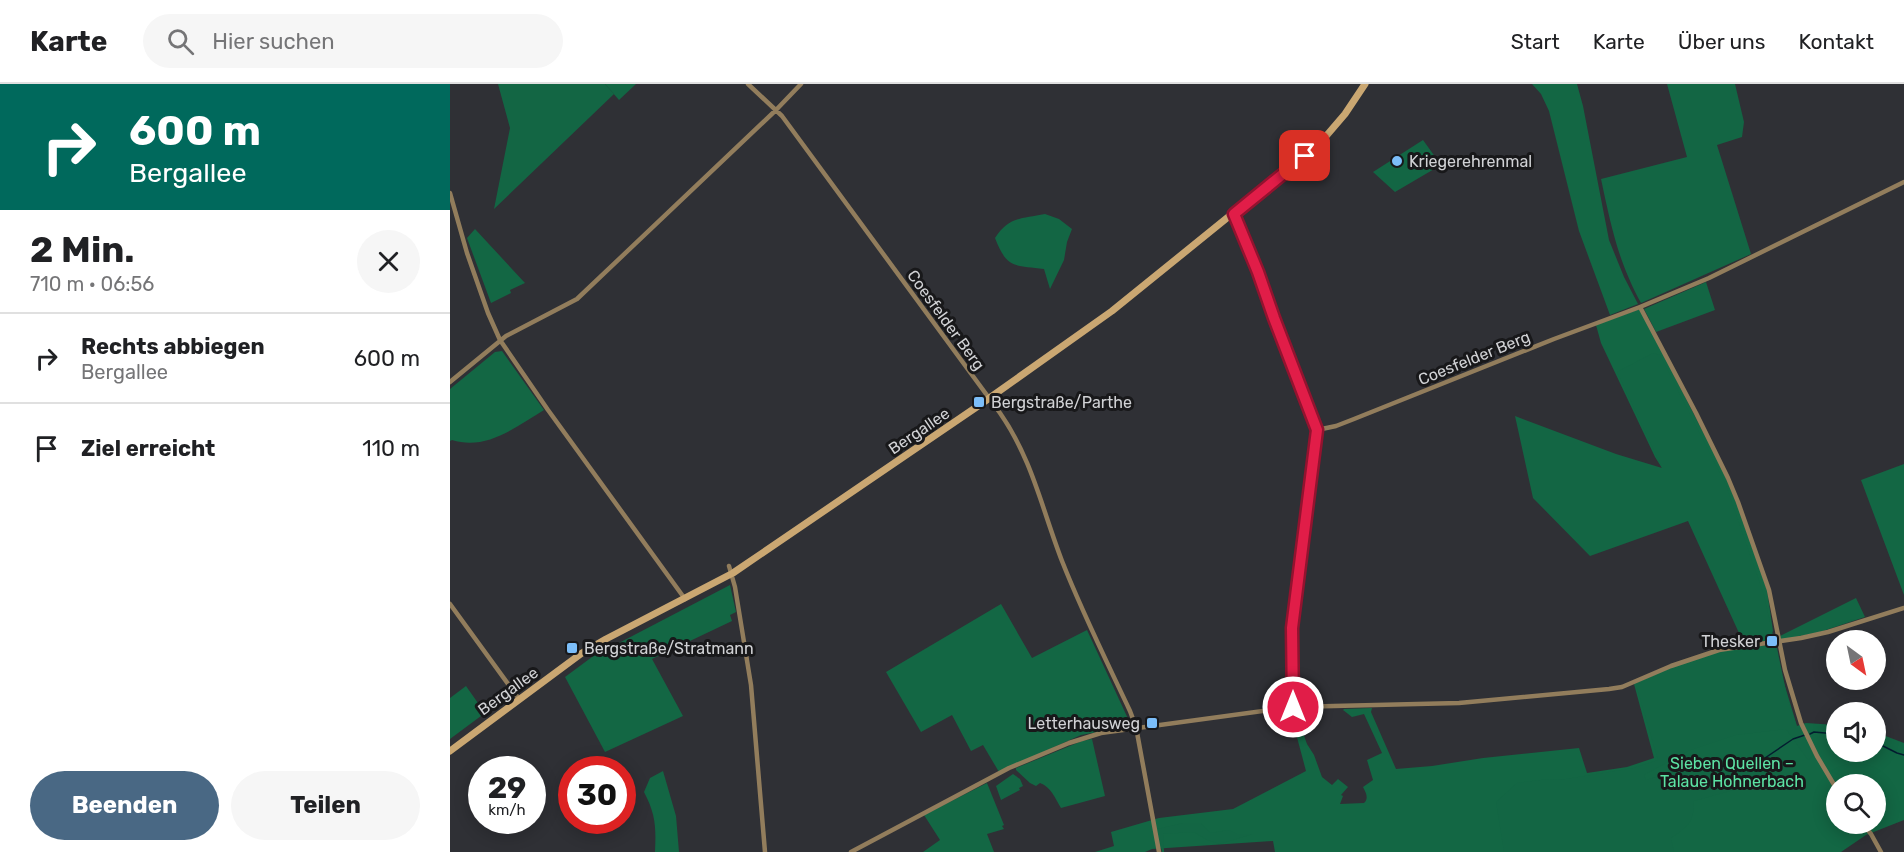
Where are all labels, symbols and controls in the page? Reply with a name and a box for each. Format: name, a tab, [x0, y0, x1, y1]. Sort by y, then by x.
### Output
search box	[143, 14, 563, 68]
text: Karte	[30, 25, 107, 58]
icon: search	[164, 25, 197, 58]
text: Hier suchen	[212, 28, 335, 55]
text: Start	[1511, 29, 1560, 54]
text: Karte	[1593, 29, 1645, 54]
text: Über uns	[1678, 29, 1766, 54]
text: Kontakt	[1799, 29, 1874, 54]
text: 600 m	[129, 106, 261, 156]
icon: right	[30, 108, 108, 186]
pin	[1279, 130, 1330, 181]
icon: arrive	[1288, 139, 1321, 172]
place label: Kriegerehrenmal	[1409, 152, 1532, 171]
marker: Kriegerehrenmal	[1390, 154, 1404, 168]
text: Bergallee	[129, 157, 247, 189]
text: 2 Min.	[30, 228, 135, 271]
button: close	[357, 230, 420, 293]
street label: Coesfelder Berg	[903, 266, 989, 374]
text: 710 m · 06:56	[30, 272, 154, 296]
street label: Coesfelder Berg	[1415, 327, 1533, 389]
text: Rechts abbiegen	[81, 333, 265, 360]
icon: right	[30, 342, 63, 375]
text: 600 m	[354, 345, 420, 372]
text: Bergallee	[81, 360, 168, 384]
place label: Bergstraße/Parthe	[991, 393, 1132, 412]
marker: Bergstraße/Parthe	[972, 395, 986, 409]
street label: Bergallee	[885, 404, 953, 458]
icon: arrive	[30, 432, 63, 465]
text: Ziel erreicht	[81, 435, 215, 462]
text: 110 m	[362, 435, 420, 462]
north arrow	[1826, 630, 1886, 690]
map controls	[1826, 630, 1886, 834]
place label: Thesker	[1701, 632, 1760, 651]
marker: Thesker	[1765, 634, 1779, 648]
place label: Bergstraße/Stratmann	[584, 639, 754, 658]
marker: Bergstraße/Stratmann	[565, 641, 579, 655]
street label: Bergallee	[474, 663, 542, 719]
position arrow	[1261, 675, 1325, 739]
button: sound	[1826, 702, 1886, 762]
place label: Letterhausweg	[1027, 714, 1140, 733]
marker: Letterhausweg	[1145, 716, 1159, 730]
park label: Sieben Quellen – Talaue Hohnerbach	[1660, 754, 1804, 791]
speed limit sign: 30	[558, 756, 636, 834]
text: 29	[488, 770, 526, 806]
button: Beenden	[30, 771, 219, 840]
button: Teilen	[231, 771, 420, 840]
button: search	[1826, 774, 1886, 834]
text: km/h	[488, 801, 526, 819]

